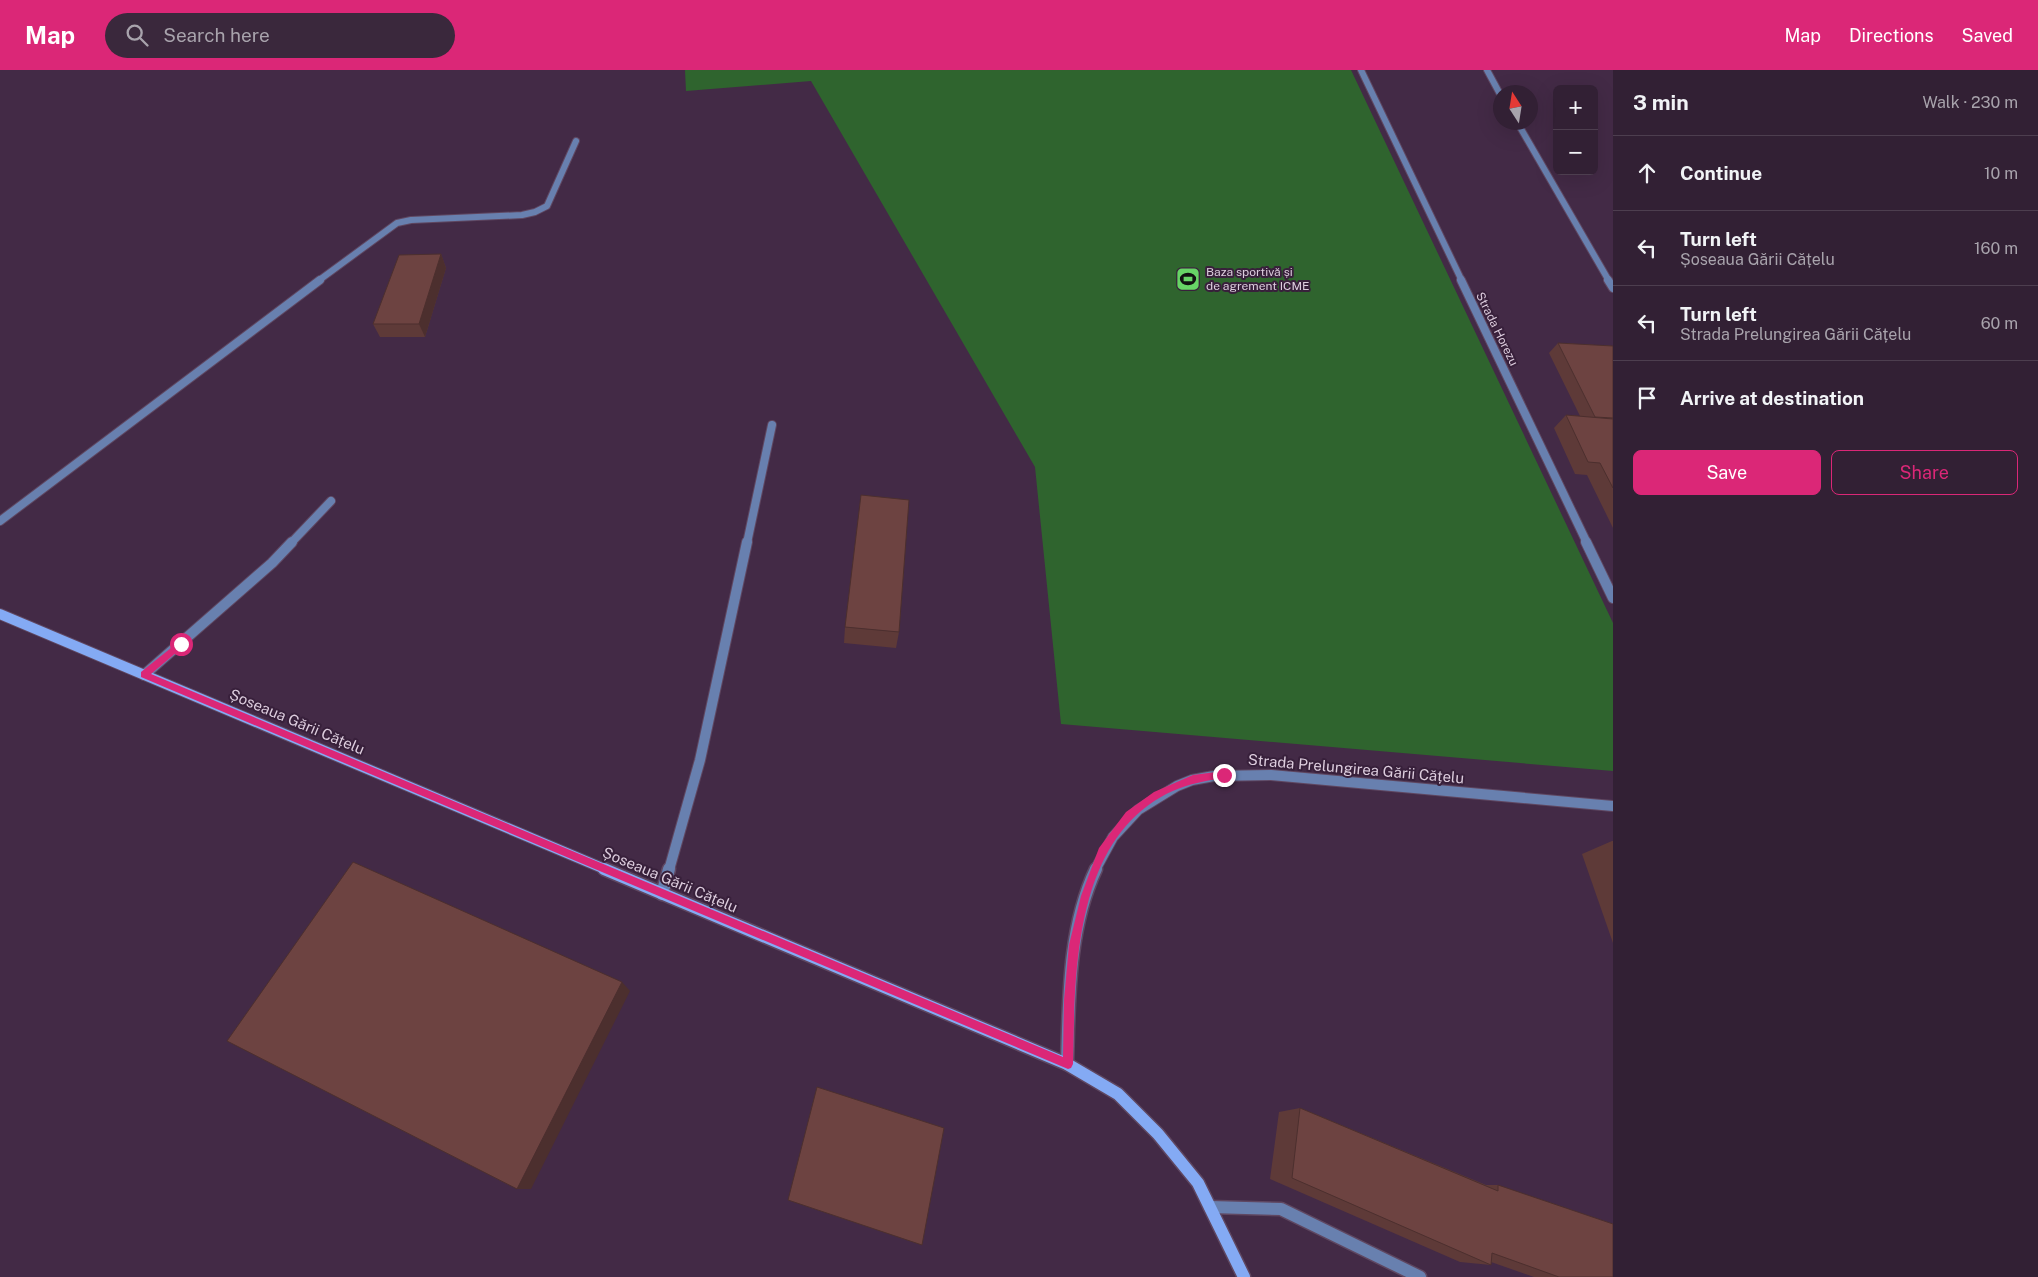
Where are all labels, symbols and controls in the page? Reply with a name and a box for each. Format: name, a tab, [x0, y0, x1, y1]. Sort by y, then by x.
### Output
search box	[105, 13, 455, 58]
text: Map	[25, 21, 75, 49]
icon: search	[123, 21, 151, 49]
text: Search here	[163, 24, 270, 46]
text: Map	[1784, 25, 1821, 46]
text: Directions	[1849, 25, 1934, 46]
text: Saved	[1962, 25, 2013, 46]
north arrow	[1493, 85, 1538, 130]
map controls	[1553, 85, 1598, 175]
button: +	[1553, 85, 1598, 130]
text: 3 min	[1633, 90, 1689, 115]
text: Walk · 230 m	[1922, 93, 2018, 112]
button: −	[1553, 130, 1598, 175]
icon: ahead	[1633, 159, 1661, 187]
text: Continue	[1680, 162, 1762, 184]
text: 10 m	[1984, 164, 2018, 183]
text: Turn left	[1680, 228, 1757, 250]
icon: left	[1633, 234, 1661, 262]
text: 160 m	[1974, 239, 2018, 258]
text: Șoseaua Gării Cățelu	[1680, 250, 1835, 269]
place label: Baza sportivă și de agrement ICME	[1206, 265, 1309, 293]
sports icon: Baza sportivă și de agrement ICME	[1175, 266, 1201, 292]
street label: Strada Horezu	[1473, 290, 1521, 368]
text: Turn left	[1680, 303, 1757, 325]
icon: left	[1633, 309, 1661, 337]
text: 60 m	[1981, 314, 2018, 333]
text: Strada Prelungirea Gării Cățelu	[1680, 325, 1911, 344]
icon: arrive	[1633, 384, 1661, 412]
text: Arrive at destination	[1680, 387, 1864, 409]
button: Save	[1633, 450, 1821, 495]
button: Share	[1831, 450, 2018, 495]
route start	[170, 633, 193, 656]
street label: Șoseaua Gării Cățelu	[227, 685, 367, 758]
street label: Strada Prelungirea Gării Cățelu	[1247, 751, 1465, 786]
route end	[1213, 764, 1236, 787]
street label: Șoseaua Gării Cățelu	[600, 843, 740, 916]

